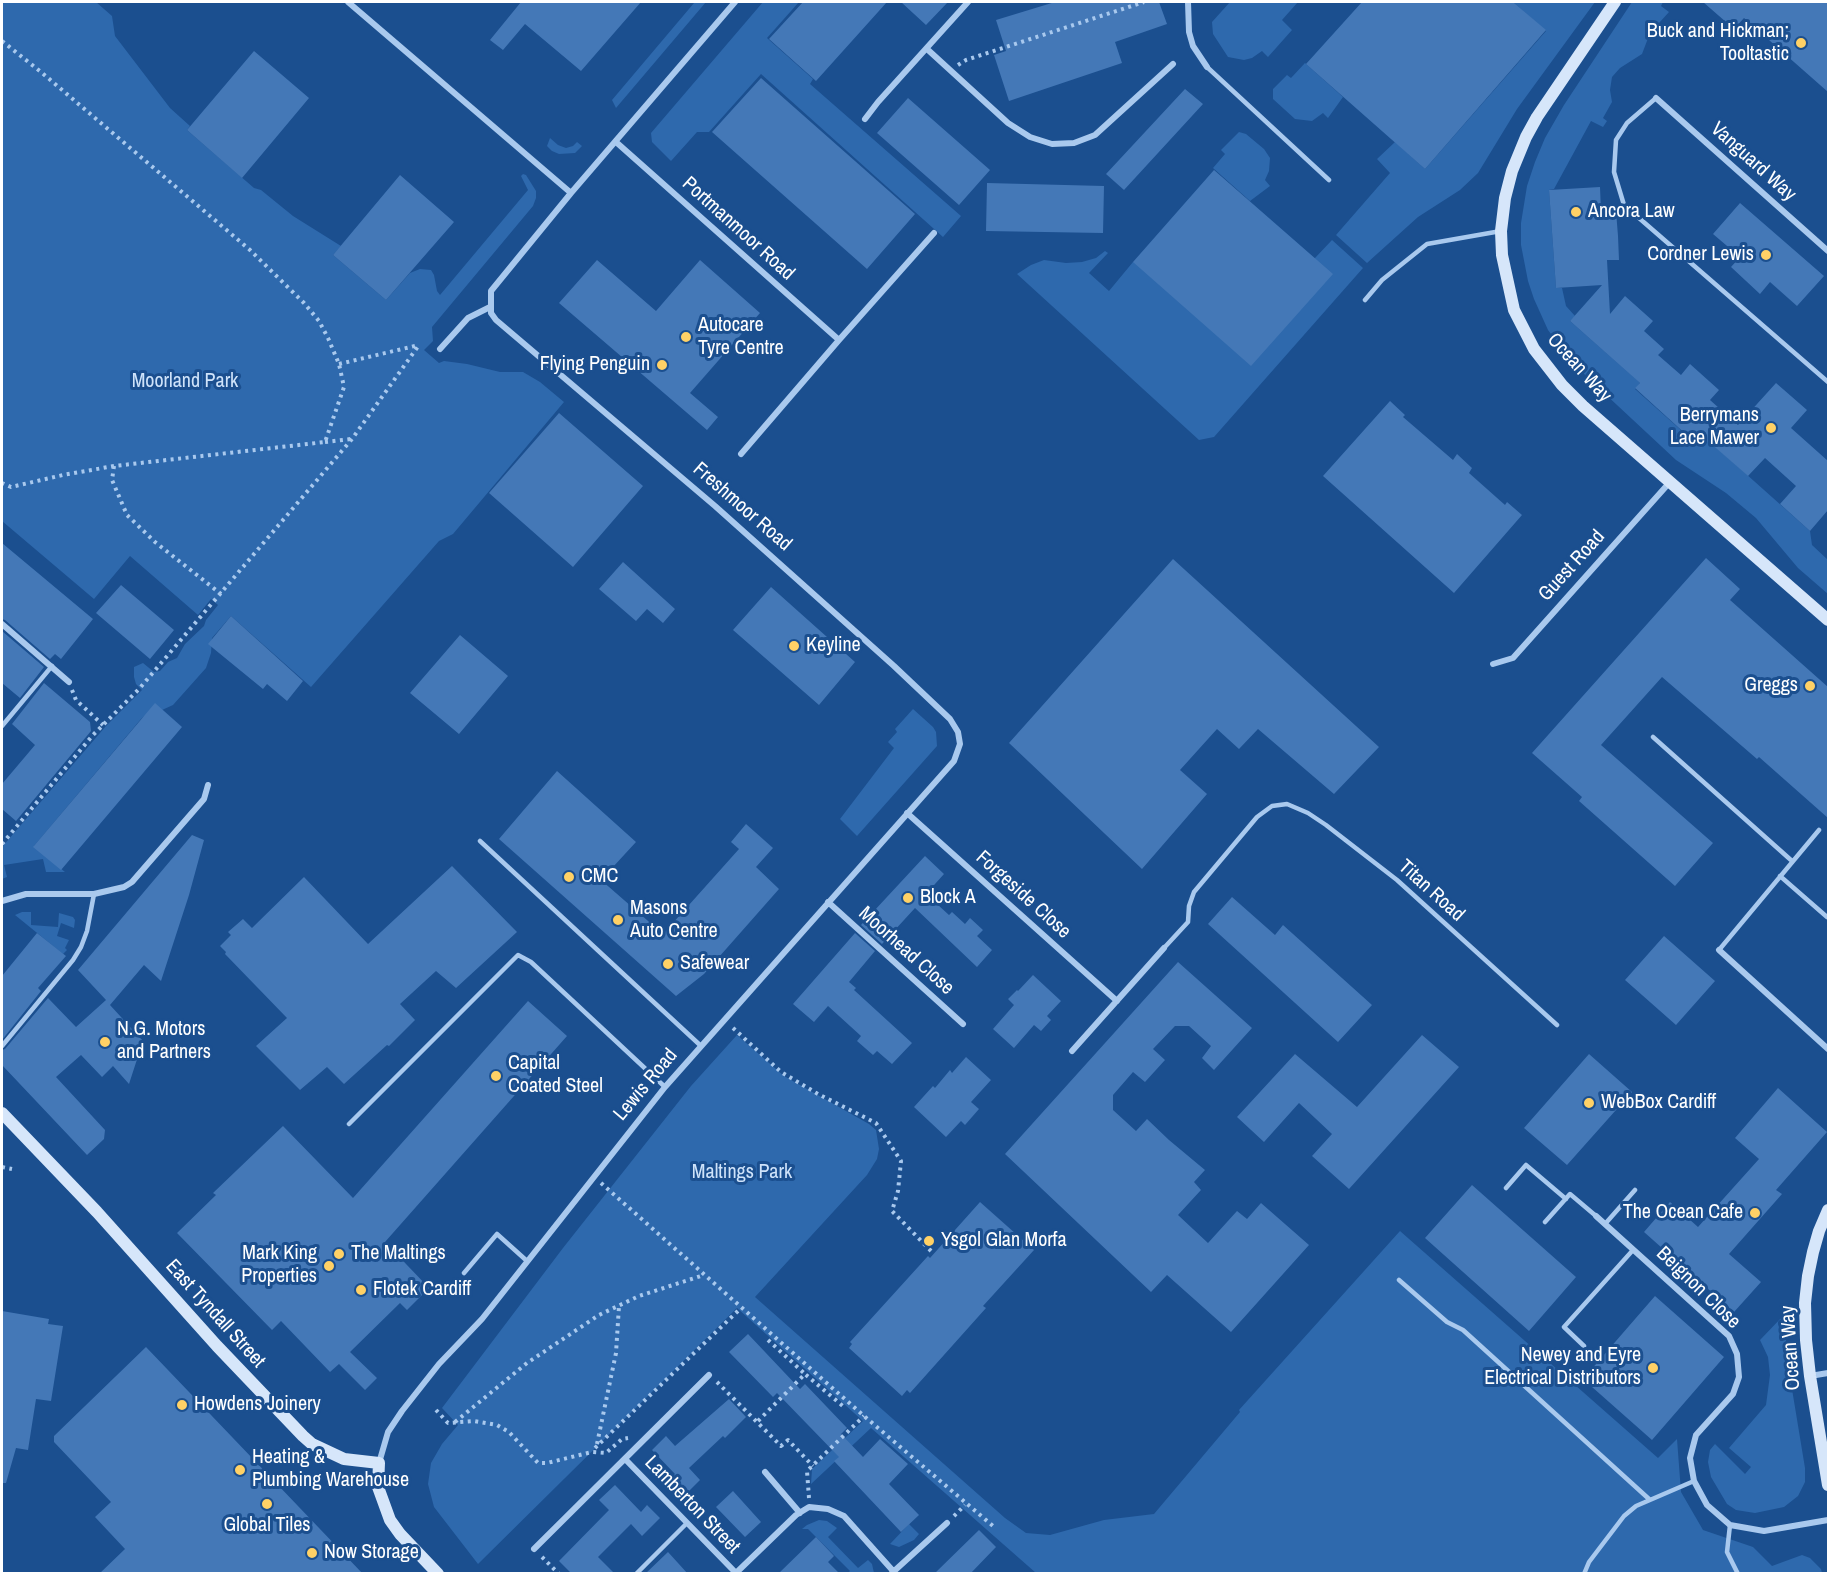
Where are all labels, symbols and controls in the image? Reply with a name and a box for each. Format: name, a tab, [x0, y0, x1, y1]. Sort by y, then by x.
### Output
place label: Buck and Hickman; Tooltastic	[1647, 20, 1789, 67]
marker: Buck and Hickman; Tooltastic	[1794, 36, 1808, 50]
street label: Vanguard Way	[1705, 117, 1801, 207]
street label: Portmanmoor Road	[677, 172, 799, 286]
place label: Ancora Law	[1588, 200, 1675, 224]
marker: Ancora Law	[1569, 205, 1583, 219]
place label: Cordner Lewis	[1647, 243, 1754, 267]
marker: Cordner Lewis	[1759, 248, 1773, 262]
place label: Autocare Tyre Centre	[698, 314, 784, 361]
street label: Ocean Way	[1542, 328, 1616, 408]
marker: Autocare Tyre Centre	[679, 330, 693, 344]
place label: Flying Penguin	[540, 353, 650, 377]
marker: Flying Penguin	[655, 358, 669, 372]
park label: Moorland Park	[132, 370, 238, 394]
place label: Berrymans Lace Mawer	[1670, 404, 1759, 451]
marker: Berrymans Lace Mawer	[1764, 421, 1778, 435]
street label: Freshmoor Road	[688, 458, 796, 556]
street label: Guest Road	[1534, 525, 1610, 607]
place label: Keyline	[806, 634, 861, 658]
marker: Keyline	[787, 639, 801, 653]
place label: Greggs	[1744, 674, 1798, 698]
marker: Greggs	[1803, 679, 1817, 693]
street label: Forgeside Close	[971, 846, 1075, 944]
street label: Titan Road	[1393, 855, 1469, 927]
place label: CMC	[581, 865, 618, 889]
marker: CMC	[562, 870, 576, 884]
place label: Block A	[920, 886, 976, 910]
marker: Block A	[901, 891, 915, 905]
place label: Masons Auto Centre	[630, 897, 718, 944]
street label: Moorhead Close	[853, 902, 959, 1000]
marker: Masons Auto Centre	[611, 913, 625, 927]
place label: Safewear	[680, 952, 749, 976]
marker: Safewear	[661, 957, 675, 971]
place label: N.G. Motors and Partners	[117, 1018, 211, 1065]
marker: N.G. Motors and Partners	[98, 1035, 112, 1049]
street label: Lewis Road	[609, 1044, 683, 1126]
place label: Capital Coated Steel	[508, 1052, 603, 1099]
marker: Capital Coated Steel	[489, 1069, 503, 1083]
place label: WebBox Cardiff	[1601, 1091, 1716, 1115]
marker: WebBox Cardiff	[1582, 1096, 1596, 1110]
park label: Maltings Park	[692, 1161, 792, 1185]
place label: The Ocean Cafe	[1623, 1201, 1743, 1225]
marker: The Ocean Cafe	[1748, 1206, 1762, 1220]
place label: Ysgol Glan Morfa	[941, 1229, 1066, 1253]
marker: Ysgol Glan Morfa	[922, 1234, 936, 1248]
place label: Mark King Properties	[241, 1242, 317, 1289]
place label: The Maltings	[351, 1242, 446, 1266]
street label: Beignon Close	[1651, 1242, 1745, 1334]
marker: The Maltings	[332, 1247, 346, 1261]
street label: East Tyndall Street	[160, 1255, 270, 1373]
marker: Mark King Properties	[322, 1259, 336, 1273]
place label: Flotek Cardiff	[373, 1278, 471, 1302]
marker: Flotek Cardiff	[354, 1283, 368, 1297]
street label: Ocean Way	[1776, 1305, 1806, 1391]
place label: Newey and Eyre Electrical Distributors	[1484, 1344, 1641, 1391]
marker: Newey and Eyre Electrical Distributors	[1646, 1361, 1660, 1375]
place label: Howdens Joinery	[194, 1393, 321, 1417]
marker: Howdens Joinery	[175, 1398, 189, 1412]
place label: Heating & Plumbing Warehouse	[252, 1446, 409, 1493]
street label: Lamberton Street	[639, 1451, 745, 1559]
marker: Heating & Plumbing Warehouse	[233, 1463, 247, 1477]
marker: Global Tiles	[260, 1497, 274, 1511]
place label: Global Tiles	[223, 1514, 311, 1538]
place label: Now Storage	[324, 1541, 419, 1565]
marker: Now Storage	[305, 1546, 319, 1560]

